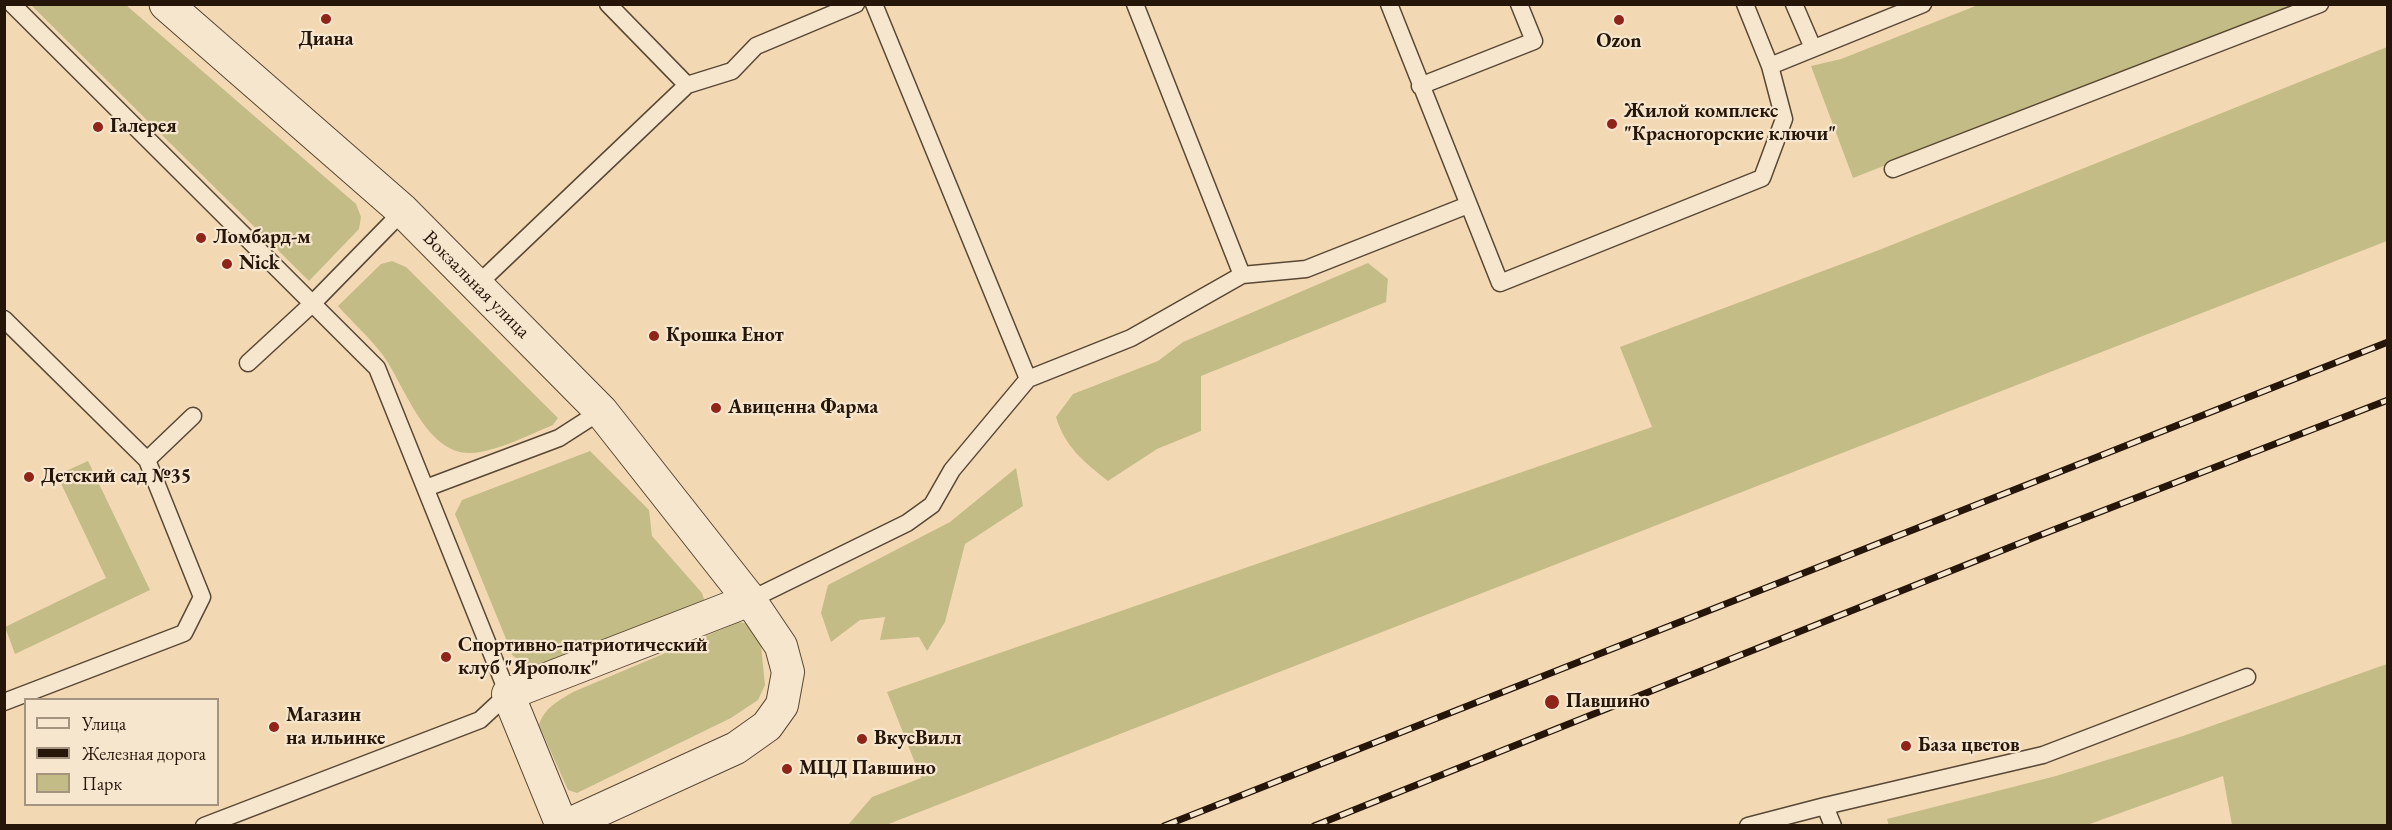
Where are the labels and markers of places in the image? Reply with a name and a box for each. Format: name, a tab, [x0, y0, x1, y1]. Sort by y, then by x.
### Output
marker: Диана	[319, 12, 333, 26]
marker: Ozon	[1612, 13, 1626, 27]
place label: Диана	[298, 28, 354, 52]
place label: Ozon	[1596, 30, 1642, 54]
place label: Жилой комплекс "Красногорские ключи"	[1624, 100, 1836, 147]
place label: Галерея	[110, 115, 177, 139]
marker: Жилой комплекс "Красногорские ключи"	[1605, 117, 1619, 131]
marker: Галерея	[91, 120, 105, 134]
place label: Ломбард-м	[213, 226, 311, 250]
marker: Ломбард-м	[194, 231, 208, 245]
place label: Nick	[239, 252, 280, 276]
marker: Nick	[220, 257, 234, 271]
place label: Крошка Енот	[666, 324, 784, 348]
marker: Крошка Енот	[647, 329, 661, 343]
place label: Авиценна Фарма	[728, 396, 878, 420]
marker: Авиценна Фарма	[709, 401, 723, 415]
place label: Детский сад №35	[41, 465, 191, 489]
marker: Детский сад №35	[22, 470, 36, 484]
place label: Спортивно-патриотический клуб "Ярополк"	[458, 634, 707, 681]
marker: Спортивно-патриотический клуб "Ярополк"	[439, 650, 453, 664]
place label: Павшино	[1566, 690, 1650, 714]
marker: Павшино	[1543, 693, 1561, 711]
place label: Магазин на ильинке	[286, 704, 385, 751]
marker: Магазин на ильинке	[267, 720, 281, 734]
place label: ВкусВилл	[874, 727, 961, 751]
marker: ВкусВилл	[855, 732, 869, 746]
place label: База цветов	[1918, 734, 2020, 758]
marker: База цветов	[1899, 739, 1913, 753]
place label: МЦД Павшино	[799, 757, 936, 781]
marker: МЦД Павшино	[780, 762, 794, 776]

